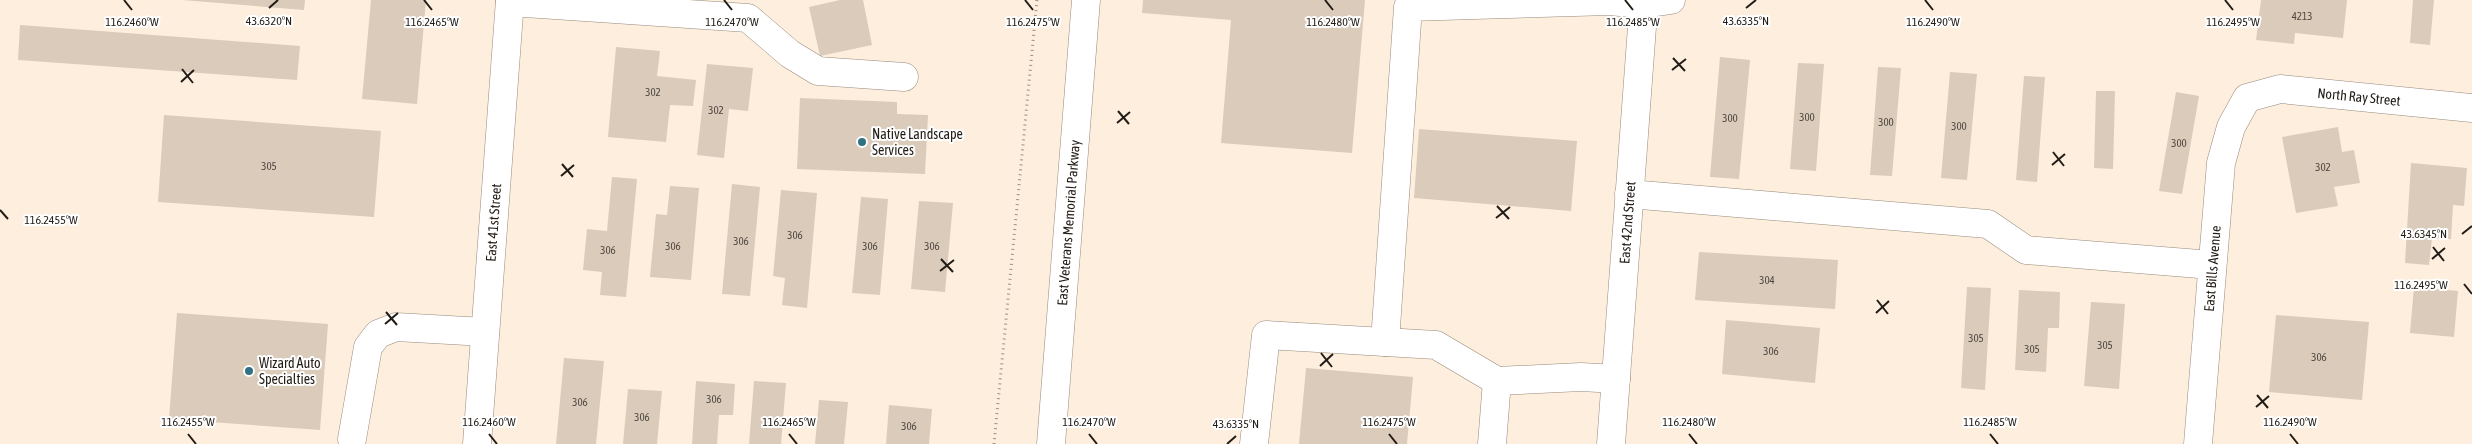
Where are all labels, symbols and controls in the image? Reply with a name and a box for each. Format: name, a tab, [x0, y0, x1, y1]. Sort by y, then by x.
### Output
house number: 4213	[2292, 10, 2312, 22]
text: 43.6320°N	[246, 14, 292, 28]
text: 43.6335°N	[1723, 14, 1769, 28]
text: 116.2460°W	[105, 15, 159, 29]
text: 116.2465°W	[405, 15, 459, 29]
text: 116.2470°W	[705, 15, 759, 29]
text: 116.2475°W	[1006, 15, 1060, 29]
text: 116.2480°W	[1306, 15, 1360, 29]
text: 116.2485°W	[1606, 15, 1660, 29]
text: 116.2490°W	[1906, 15, 1960, 29]
text: 116.2495°W	[2206, 15, 2260, 29]
street label: North Ray Street	[2317, 85, 2401, 109]
house number: 302	[645, 86, 661, 98]
house number: 302	[708, 104, 724, 116]
house number: 300	[1799, 111, 1815, 123]
house number: 300	[1722, 112, 1738, 124]
house number: 300	[1878, 116, 1894, 128]
house number: 300	[1951, 120, 1967, 132]
place label: Native Landscape Services	[872, 126, 963, 158]
marker: Native Landscape Services	[856, 136, 868, 148]
house number: 300	[2171, 137, 2187, 149]
street label: East Veterans Memorial Parkway	[1054, 139, 1083, 306]
house number: 305	[261, 160, 277, 172]
house number: 302	[2315, 161, 2331, 173]
street label: East 42nd Street	[1616, 181, 1638, 264]
street label: East 41st Street	[483, 183, 504, 262]
text: 116.2455°W	[24, 213, 78, 227]
street label: East Bills Avenue	[2201, 225, 2224, 312]
text: 43.6345°N	[2401, 227, 2447, 241]
house number: 306	[787, 229, 803, 241]
house number: 306	[733, 235, 749, 247]
house number: 306	[665, 240, 681, 252]
house number: 306	[862, 240, 878, 252]
house number: 306	[924, 240, 940, 252]
house number: 306	[600, 244, 616, 256]
house number: 304	[1759, 274, 1775, 286]
text: 116.2495°W	[2394, 278, 2448, 292]
house number: 305	[1968, 332, 1984, 344]
house number: 305	[2097, 339, 2113, 351]
house number: 305	[2024, 343, 2040, 355]
house number: 306	[1763, 345, 1779, 357]
house number: 306	[2311, 351, 2327, 363]
place label: Wizard Auto Specialties	[259, 355, 321, 387]
marker: Wizard Auto Specialties	[243, 365, 255, 377]
house number: 306	[706, 393, 722, 405]
house number: 306	[572, 396, 588, 408]
house number: 306	[634, 411, 650, 423]
text: 116.2455°W	[161, 415, 215, 429]
text: 116.2460°W	[462, 415, 516, 429]
text: 116.2465°W	[762, 415, 816, 429]
text: 116.2470°W	[1062, 415, 1116, 429]
text: 116.2475°W	[1362, 415, 1416, 429]
text: 116.2480°W	[1662, 415, 1716, 429]
text: 116.2485°W	[1963, 415, 2017, 429]
text: 116.2490°W	[2263, 415, 2317, 429]
text: 43.6335°N	[1213, 417, 1259, 431]
house number: 306	[901, 420, 917, 432]

